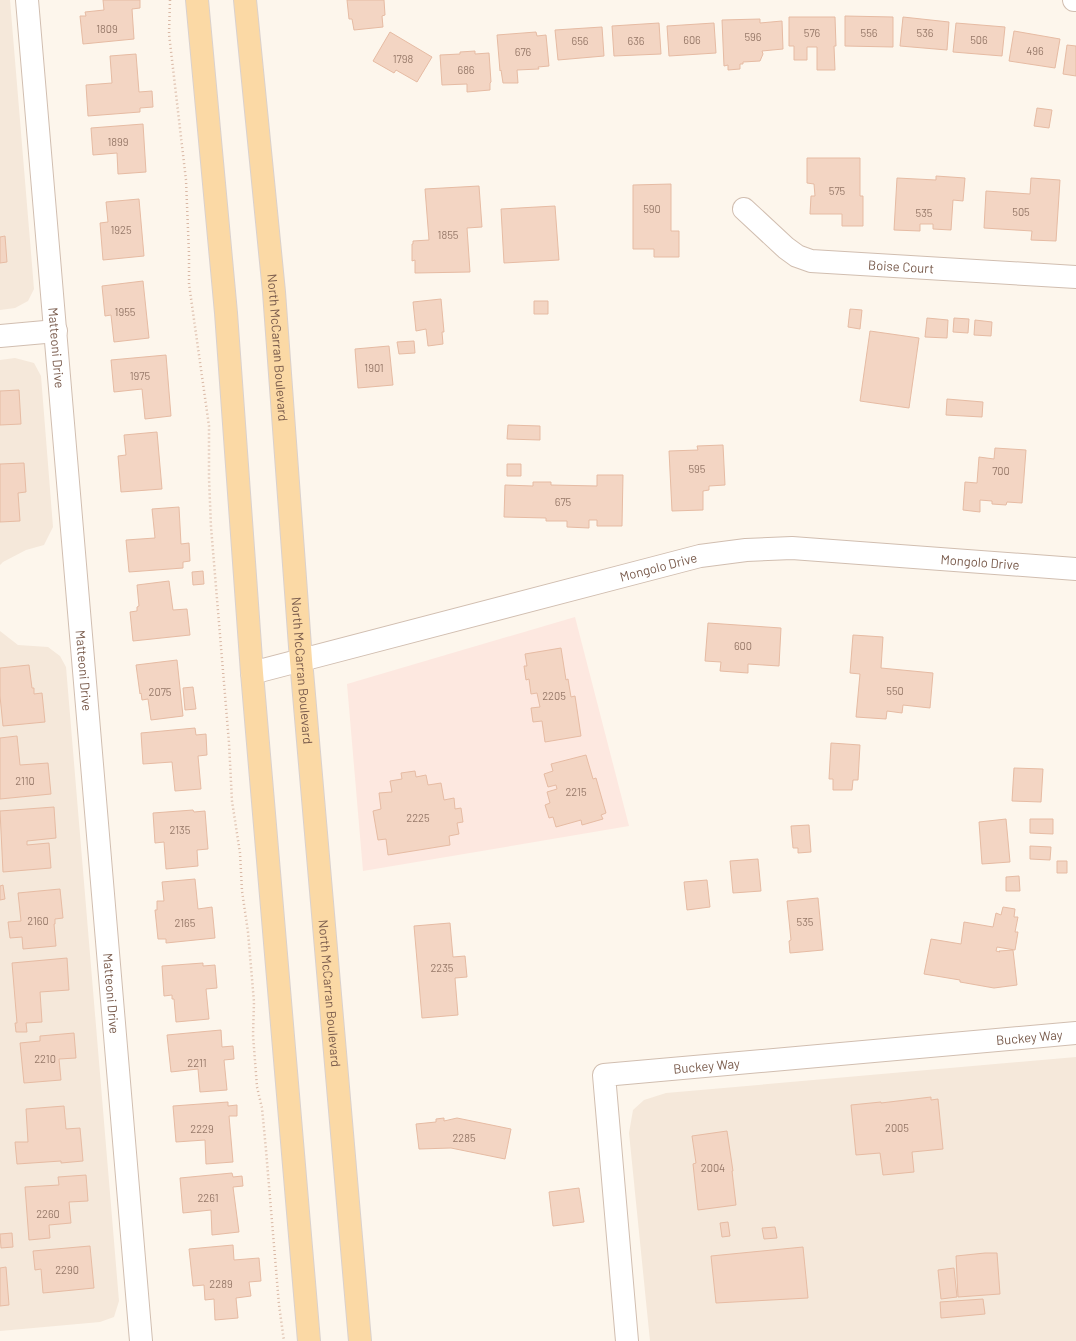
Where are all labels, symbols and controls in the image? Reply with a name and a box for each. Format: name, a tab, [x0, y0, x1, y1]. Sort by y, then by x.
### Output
house number: 1809	[96, 22, 118, 35]
house number: 576	[804, 26, 821, 39]
house number: 556	[861, 26, 878, 39]
house number: 536	[917, 26, 934, 39]
house number: 596	[744, 30, 762, 43]
house number: 606	[683, 33, 701, 46]
house number: 506	[970, 33, 988, 46]
house number: 656	[572, 34, 589, 47]
house number: 636	[628, 34, 645, 47]
house number: 496	[1026, 44, 1044, 57]
house number: 676	[515, 45, 532, 58]
house number: 1798	[393, 52, 414, 65]
house number: 686	[457, 63, 475, 76]
house number: 1899	[107, 135, 129, 148]
house number: 575	[829, 184, 846, 197]
house number: 590	[643, 202, 661, 215]
house number: 505	[1012, 205, 1030, 218]
house number: 535	[916, 206, 933, 219]
house number: 1925	[110, 223, 132, 236]
house number: 1855	[438, 228, 459, 241]
street label: Boise Court	[868, 256, 934, 276]
street label: North McCarran Boulevard	[264, 273, 291, 422]
house number: 1955	[115, 305, 136, 318]
street label: Matteoni Drive	[45, 307, 68, 389]
house number: 1901	[364, 361, 384, 374]
house number: 1975	[130, 369, 151, 382]
house number: 595	[688, 462, 706, 475]
house number: 700	[992, 464, 1010, 477]
house number: 675	[555, 495, 572, 508]
street label: Mongolo Drive	[618, 549, 699, 585]
street label: Mongolo Drive	[940, 551, 1020, 573]
street label: North McCarran Boulevard	[288, 596, 316, 745]
street label: Matteoni Drive	[73, 629, 95, 712]
house number: 600	[734, 639, 752, 652]
house number: 550	[886, 684, 904, 697]
house number: 2075	[149, 685, 172, 698]
house number: 2205	[542, 689, 566, 702]
house number: 2110	[15, 774, 35, 787]
house number: 2215	[565, 785, 587, 798]
house number: 2225	[406, 811, 430, 824]
house number: 2135	[170, 823, 191, 836]
house number: 2160	[27, 914, 49, 927]
house number: 535	[797, 915, 814, 928]
house number: 2165	[175, 916, 196, 929]
street label: North McCarran Boulevard	[316, 919, 344, 1068]
street label: Matteoni Drive	[100, 952, 123, 1035]
house number: 2235	[430, 961, 454, 974]
street label: Buckey Way	[995, 1026, 1063, 1048]
house number: 2210	[34, 1052, 56, 1065]
street label: Buckey Way	[673, 1055, 741, 1077]
house number: 2211	[187, 1056, 207, 1069]
house number: 2005	[885, 1121, 909, 1134]
house number: 2229	[190, 1122, 214, 1135]
house number: 2285	[452, 1131, 476, 1144]
house number: 2004	[701, 1161, 725, 1174]
house number: 2261	[197, 1191, 219, 1204]
house number: 2260	[36, 1207, 60, 1220]
house number: 2290	[55, 1263, 79, 1276]
house number: 2289	[209, 1277, 233, 1290]

